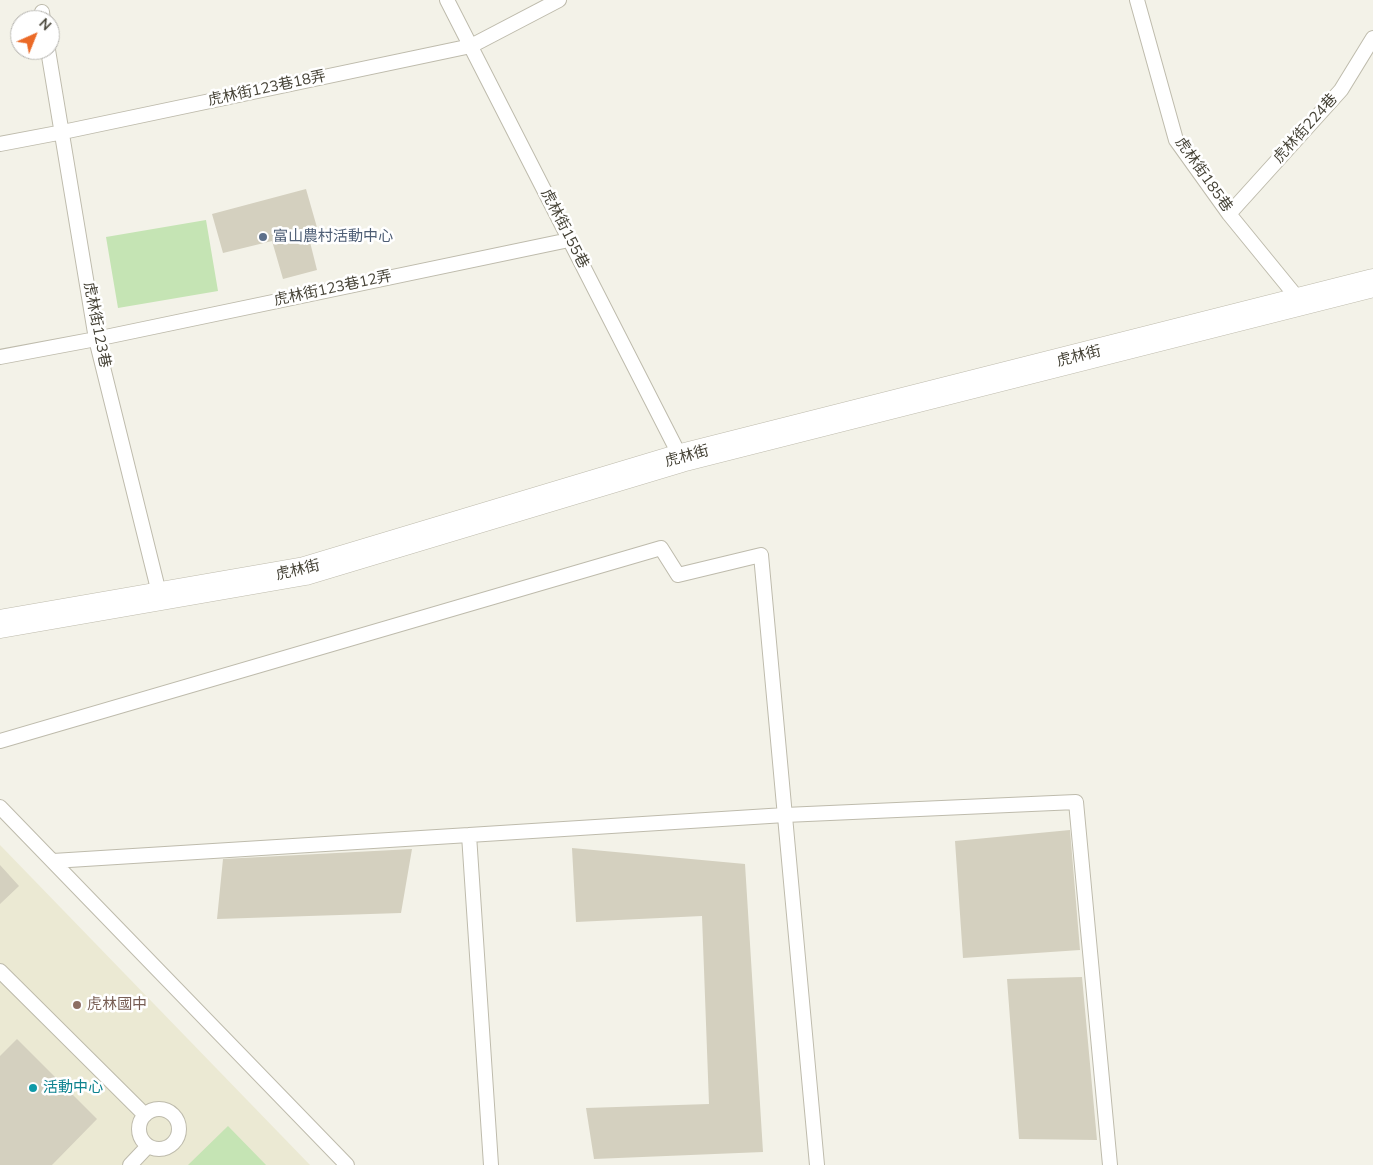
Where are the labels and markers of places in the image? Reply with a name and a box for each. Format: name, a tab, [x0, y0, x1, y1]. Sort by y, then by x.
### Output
place label: 富山農村活動中心	[273, 228, 393, 246]
marker: 富山農村活動中心	[257, 231, 269, 243]
place label: 虎林國中	[87, 996, 147, 1014]
marker: 虎林國中	[71, 999, 83, 1011]
place label: 活動中心	[43, 1079, 103, 1097]
marker: 活動中心	[27, 1082, 39, 1094]

